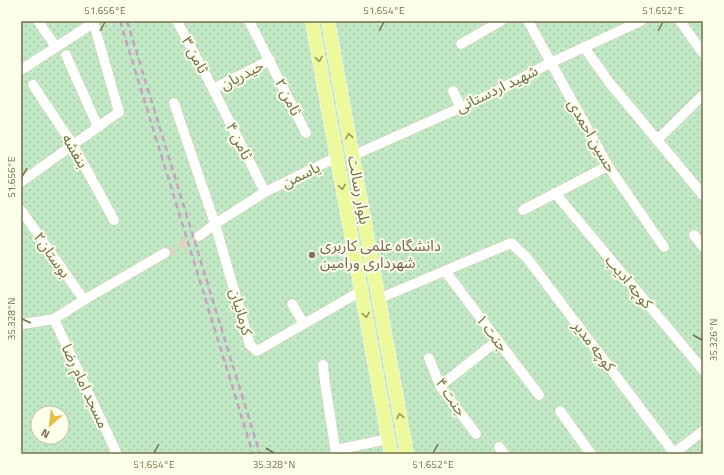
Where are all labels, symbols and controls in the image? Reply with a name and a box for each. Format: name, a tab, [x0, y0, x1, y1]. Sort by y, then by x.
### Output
text: 51.656°E	[84, 3, 126, 18]
text: 51.654°E	[363, 3, 405, 18]
text: 51.652°E	[642, 3, 684, 18]
street label: ثامن ۳	[176, 32, 215, 78]
street label: حیدریان	[216, 53, 268, 96]
one-way arrow	[314, 56, 323, 62]
street label: شهید اردستانی	[452, 59, 542, 118]
street label: ثامن ۲	[269, 74, 308, 120]
street label: حسین احمدی	[562, 95, 623, 177]
street label: ثامن ۴	[220, 118, 259, 164]
street label: بنفشه	[56, 129, 95, 172]
one-way arrow	[345, 133, 354, 139]
street label: بلوار رسالت	[342, 154, 377, 226]
street label: یاسمن	[278, 155, 324, 194]
text: 51.656°E	[4, 156, 19, 198]
one-way arrow	[337, 184, 346, 190]
street label: بوستان۲	[28, 227, 77, 282]
place label: دانشگاه علمی کاربری شهرداری ورامین	[320, 234, 441, 274]
marker: دانشگاه علمی کاربری شهرداری ورامین	[307, 250, 317, 260]
street label: کوچه ادیب	[600, 250, 659, 314]
street label: کرمانیان	[224, 286, 259, 339]
text: 35.328°N	[4, 298, 19, 340]
street label: جنت ۱	[470, 309, 514, 357]
one-way arrow	[361, 312, 369, 318]
street label: کوچه مدیر	[567, 314, 622, 377]
text: 35.326°N	[706, 319, 721, 361]
street label: مسجد امام رضا	[56, 340, 115, 432]
street label: جنت ۴	[430, 373, 473, 421]
north arrow	[30, 405, 70, 445]
one-way arrow	[396, 413, 404, 419]
text: N	[38, 425, 52, 443]
text: 51.654°E	[133, 457, 175, 472]
text: 35.328°N	[253, 457, 295, 472]
text: 51.652°E	[412, 457, 454, 472]

